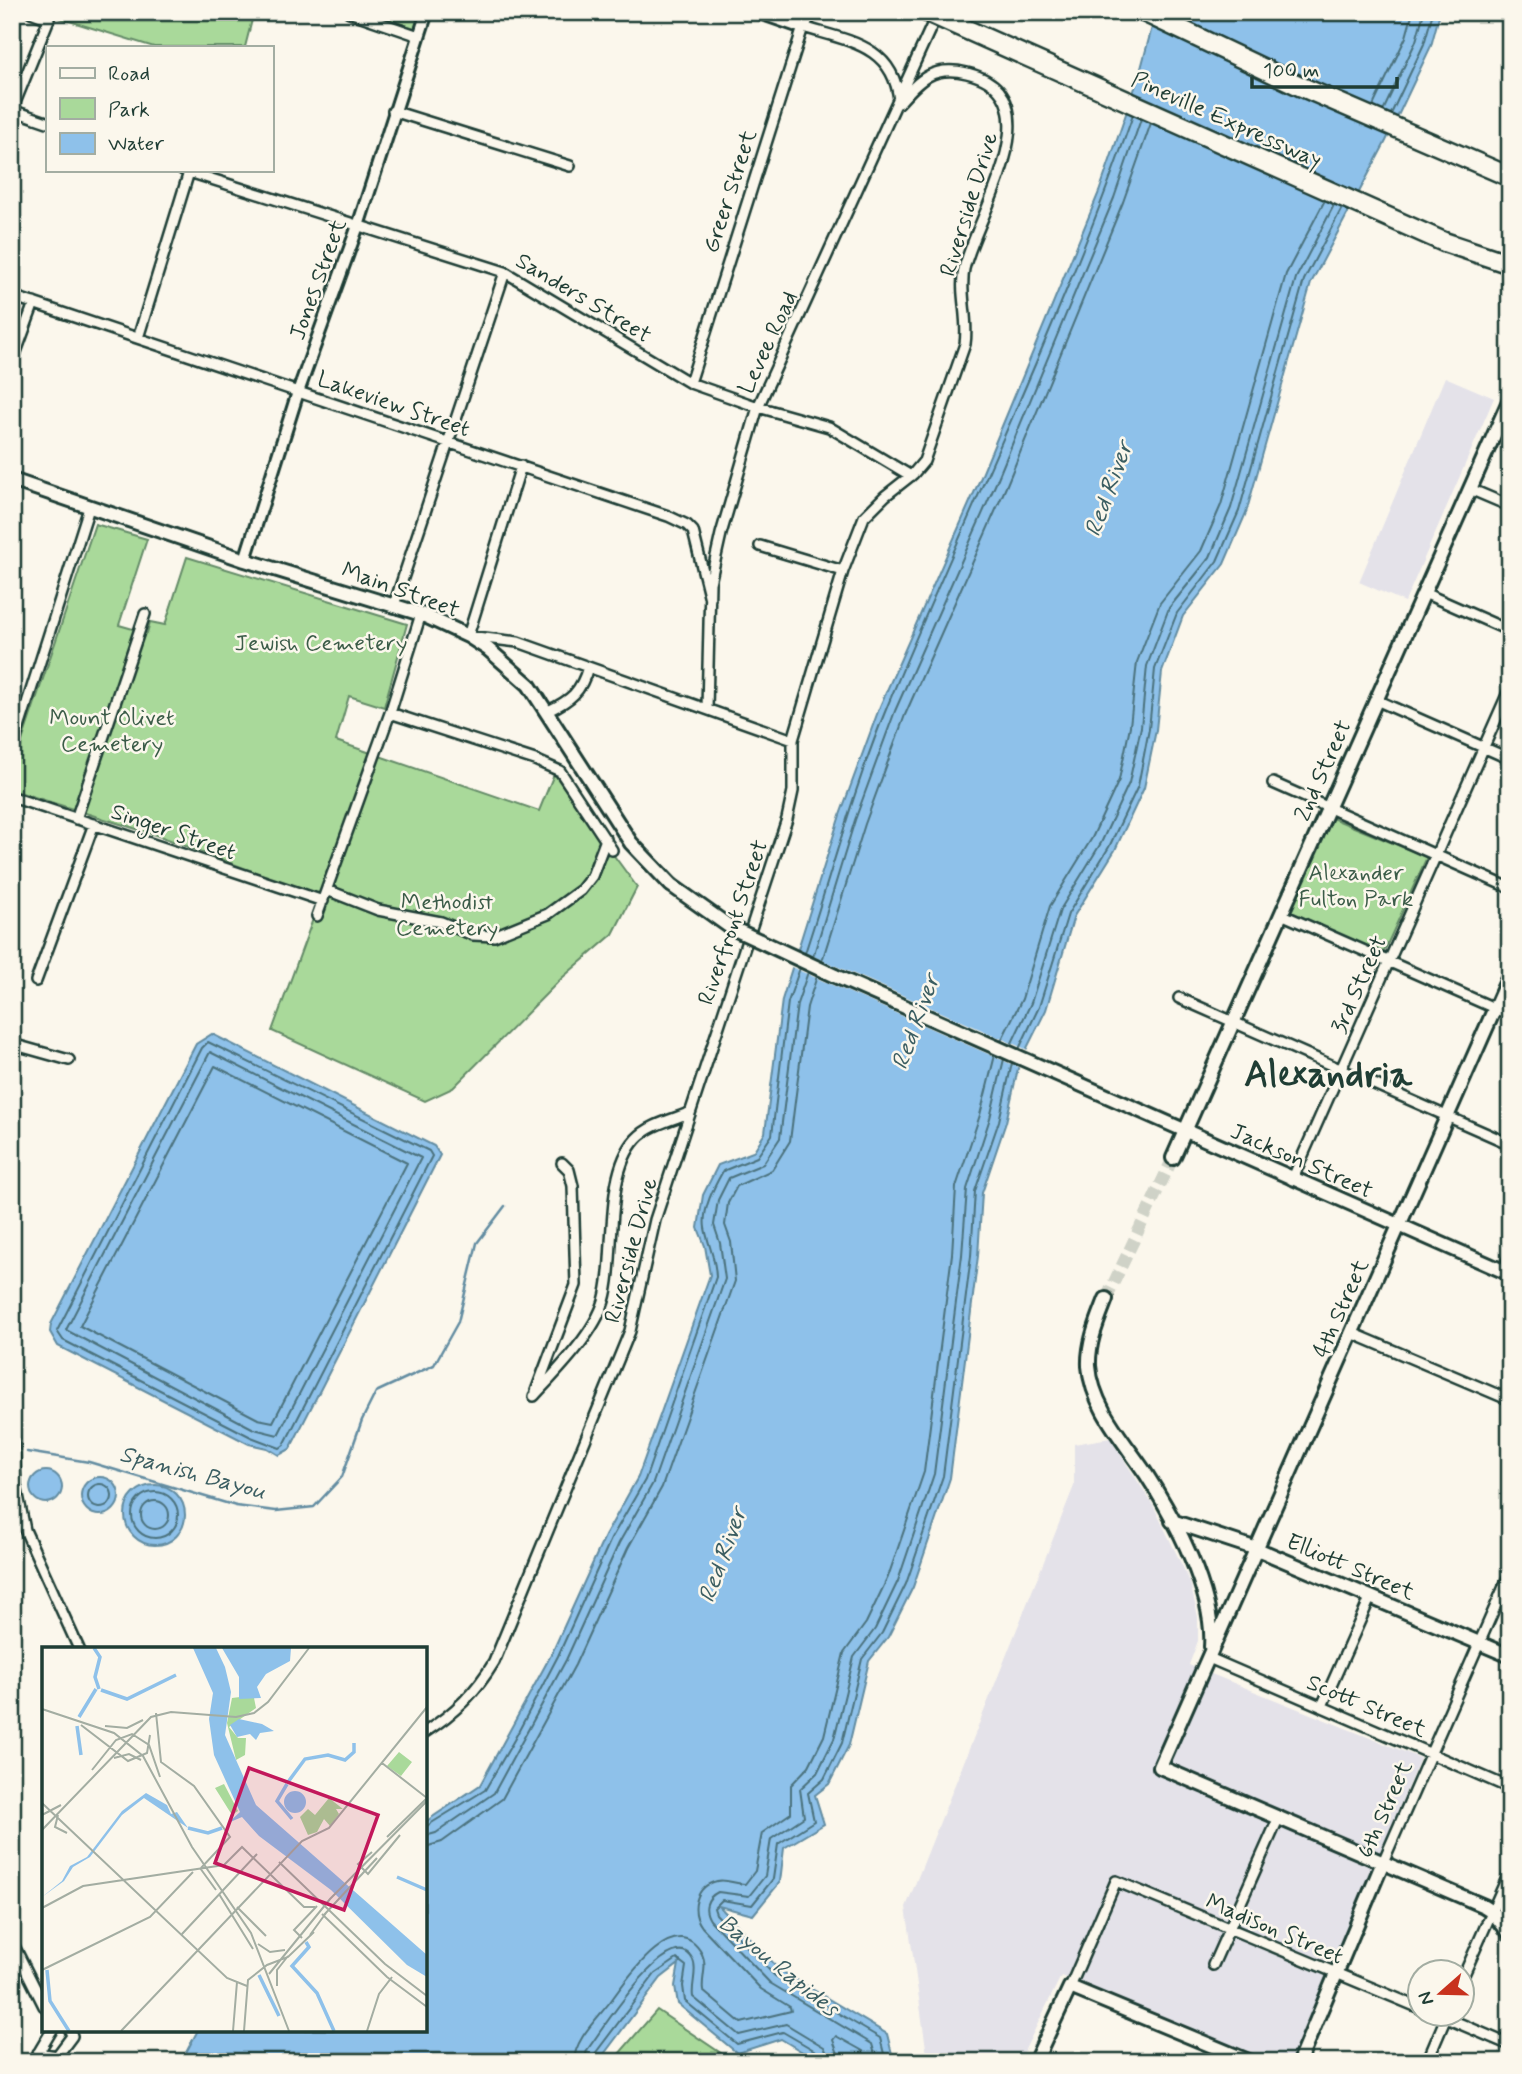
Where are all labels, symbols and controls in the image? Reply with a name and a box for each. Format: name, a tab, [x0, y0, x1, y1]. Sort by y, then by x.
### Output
legend	[46, 46, 273, 172]
scale bar	[1252, 46, 1398, 90]
text: 100 m	[1263, 57, 1319, 85]
text: Road	[108, 60, 150, 88]
street label: Pineville Expressway	[1126, 65, 1326, 176]
text: Park	[108, 96, 150, 124]
street label: Greer Street	[697, 126, 765, 257]
street label: Riverside Drive	[934, 129, 1006, 280]
text: Water	[108, 130, 164, 158]
street label: Jones Street	[283, 215, 355, 344]
street label: Sanders Street	[510, 246, 656, 351]
street label: Levee Road	[732, 287, 806, 399]
street label: Lakeview Street	[313, 365, 474, 445]
water label: Red River	[1078, 435, 1142, 541]
street label: Main Street	[337, 556, 464, 626]
park label: Jewish Cemetery	[234, 629, 408, 659]
park label: Mount Olivet Cemetery	[49, 704, 175, 760]
street label: 2nd Street	[1288, 715, 1359, 826]
street label: Singer Street	[106, 798, 240, 870]
street label: Riverfront Street	[692, 836, 776, 1009]
park label: Alexander Fulton Park	[1299, 859, 1413, 915]
park label: Methodist Cemetery	[396, 888, 498, 944]
street label: 3rd Street	[1325, 931, 1395, 1039]
water label: Red River	[885, 968, 949, 1074]
district label: Alexandria	[1244, 1052, 1413, 1100]
street label: Jackson Street	[1225, 1117, 1377, 1207]
street label: Riverside Drive	[598, 1174, 666, 1326]
street label: 4th Street	[1307, 1254, 1377, 1363]
water label: Spanish Bayou	[116, 1439, 269, 1508]
water label: Red River	[692, 1501, 756, 1607]
street label: Elliott Street	[1282, 1527, 1419, 1608]
inset map	[42, 1647, 427, 2032]
street label: Scott Street	[1302, 1668, 1431, 1746]
street label: 6th Street	[1351, 1756, 1421, 1863]
street label: Madison Street	[1201, 1887, 1348, 1972]
water label: Bayou Rapides	[712, 1908, 846, 2026]
north arrow	[1406, 1958, 1476, 2028]
text: N	[1413, 1988, 1440, 2009]

